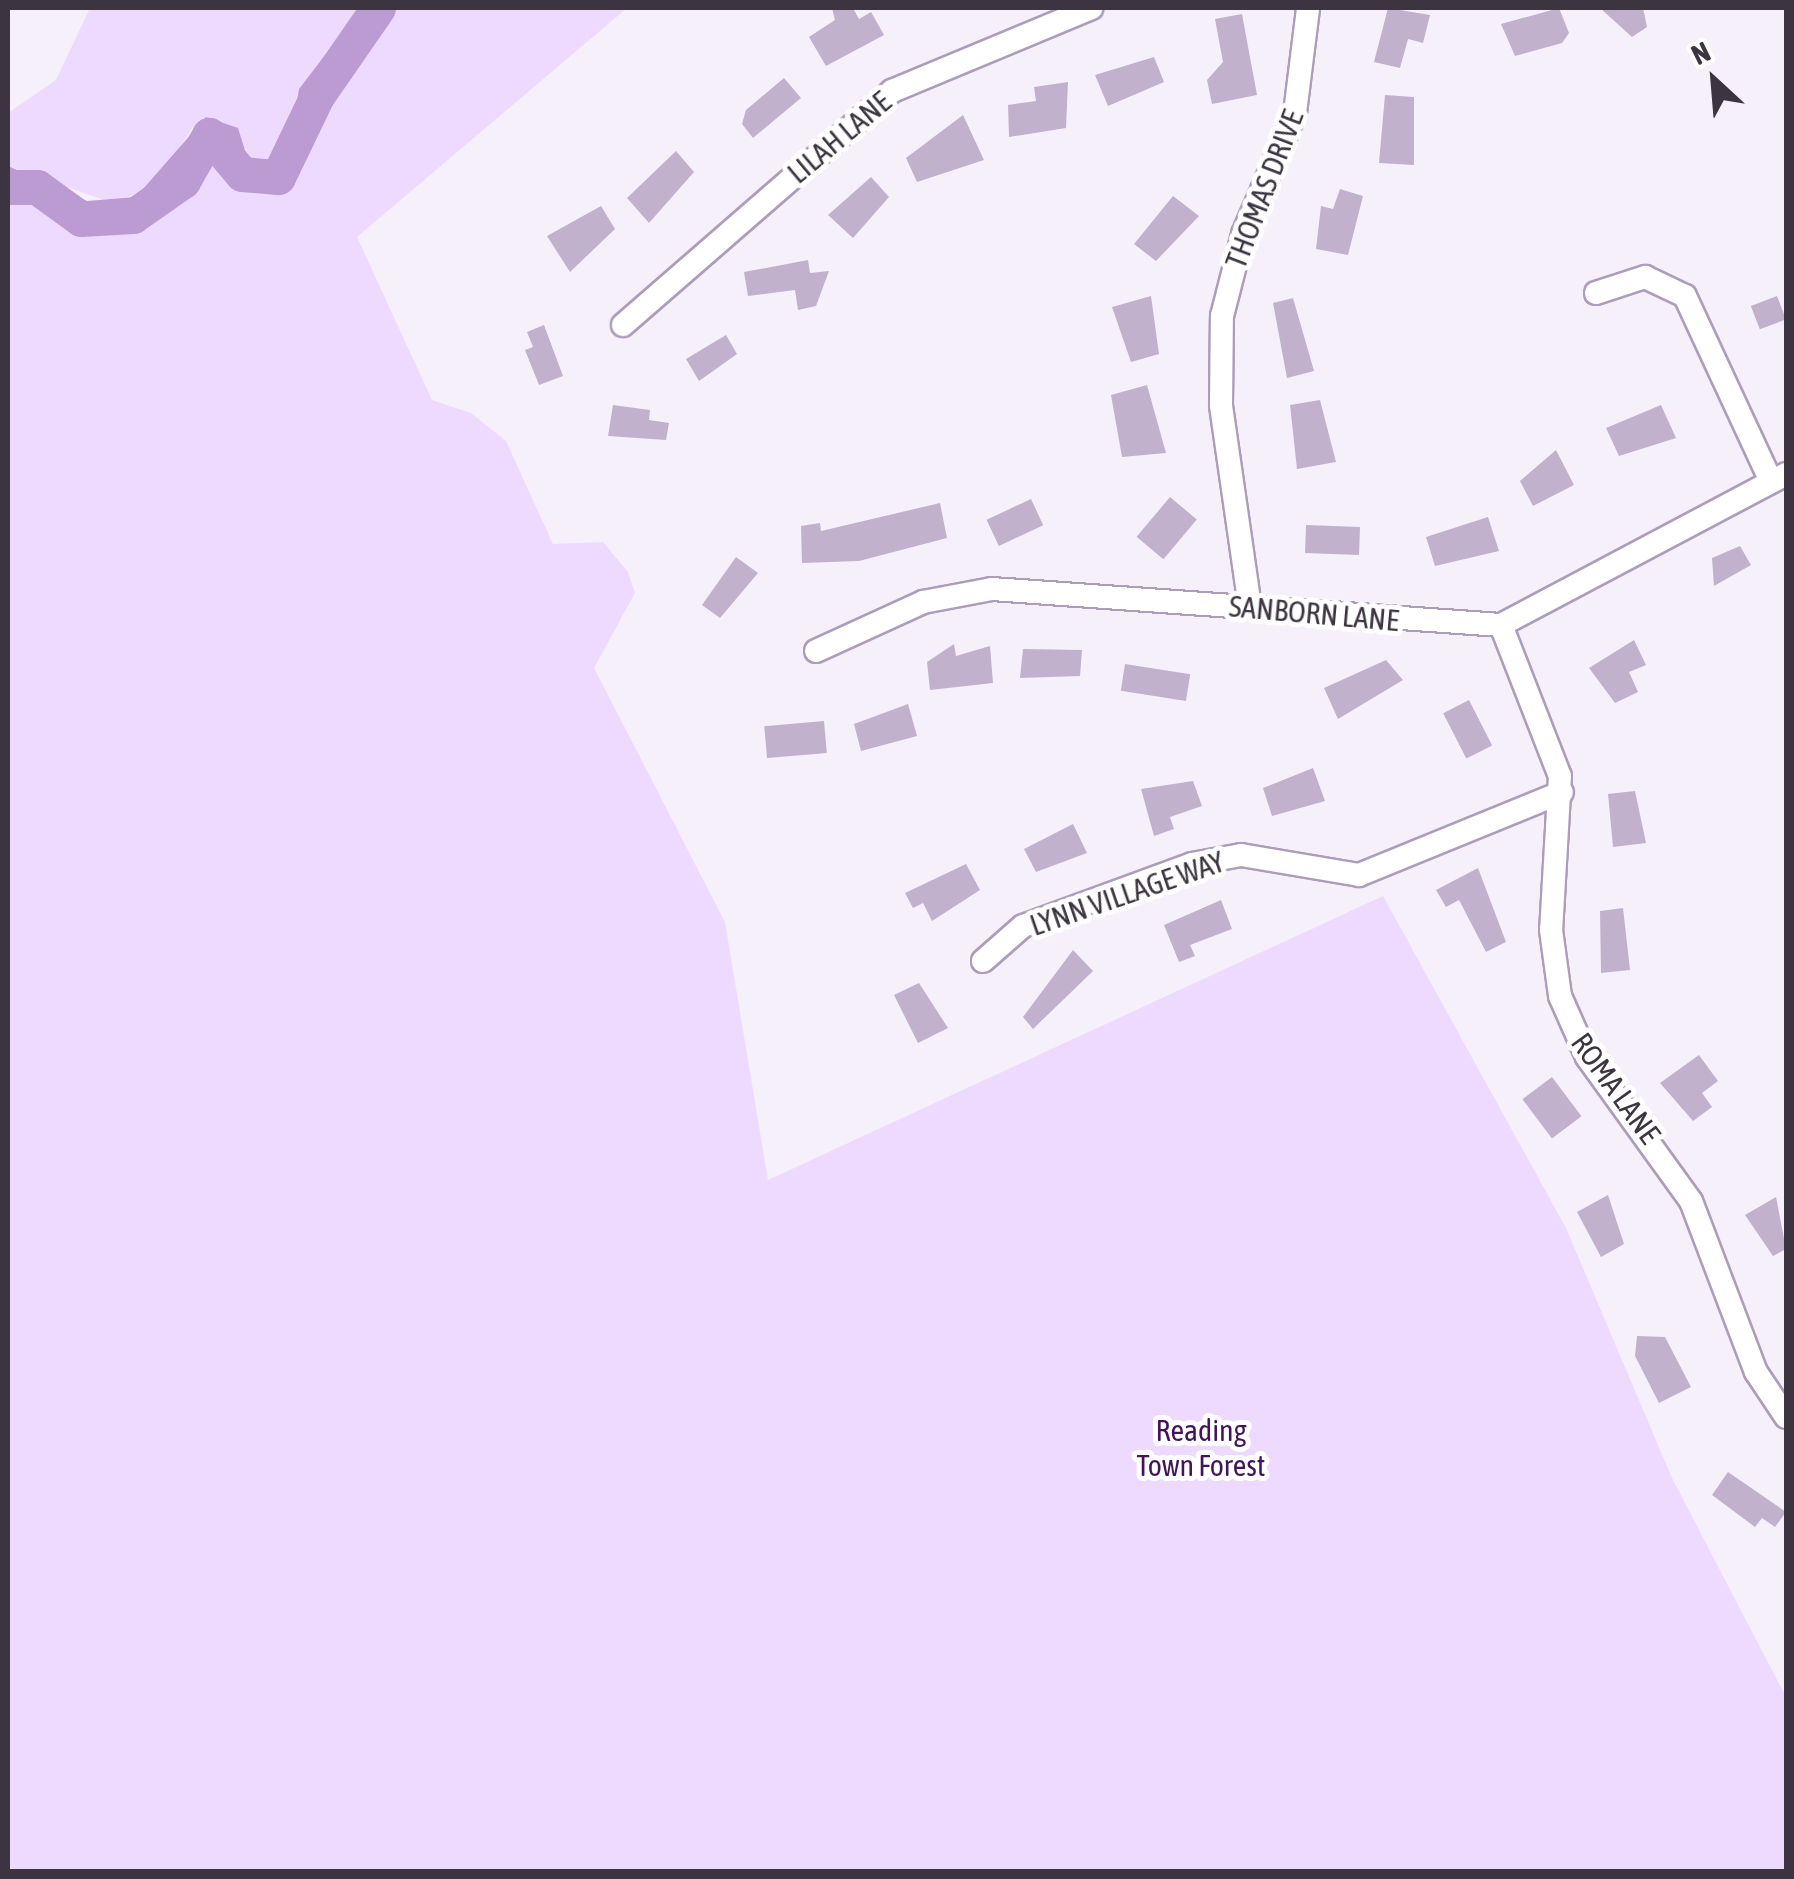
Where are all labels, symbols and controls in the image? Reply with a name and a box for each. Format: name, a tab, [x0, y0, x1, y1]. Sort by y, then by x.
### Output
north arrow	[1664, 30, 1764, 130]
text: N	[1686, 35, 1715, 71]
street label: LILAH LANE	[780, 83, 898, 191]
street label: THOMAS DRIVE	[1217, 105, 1311, 273]
street label: SANBORN LANE	[1228, 588, 1400, 638]
street label: LYNN VILLAGE WAY	[1025, 843, 1229, 943]
street label: ROMA LANE	[1564, 1026, 1668, 1150]
park label: Reading Town Forest	[1136, 1412, 1266, 1482]

